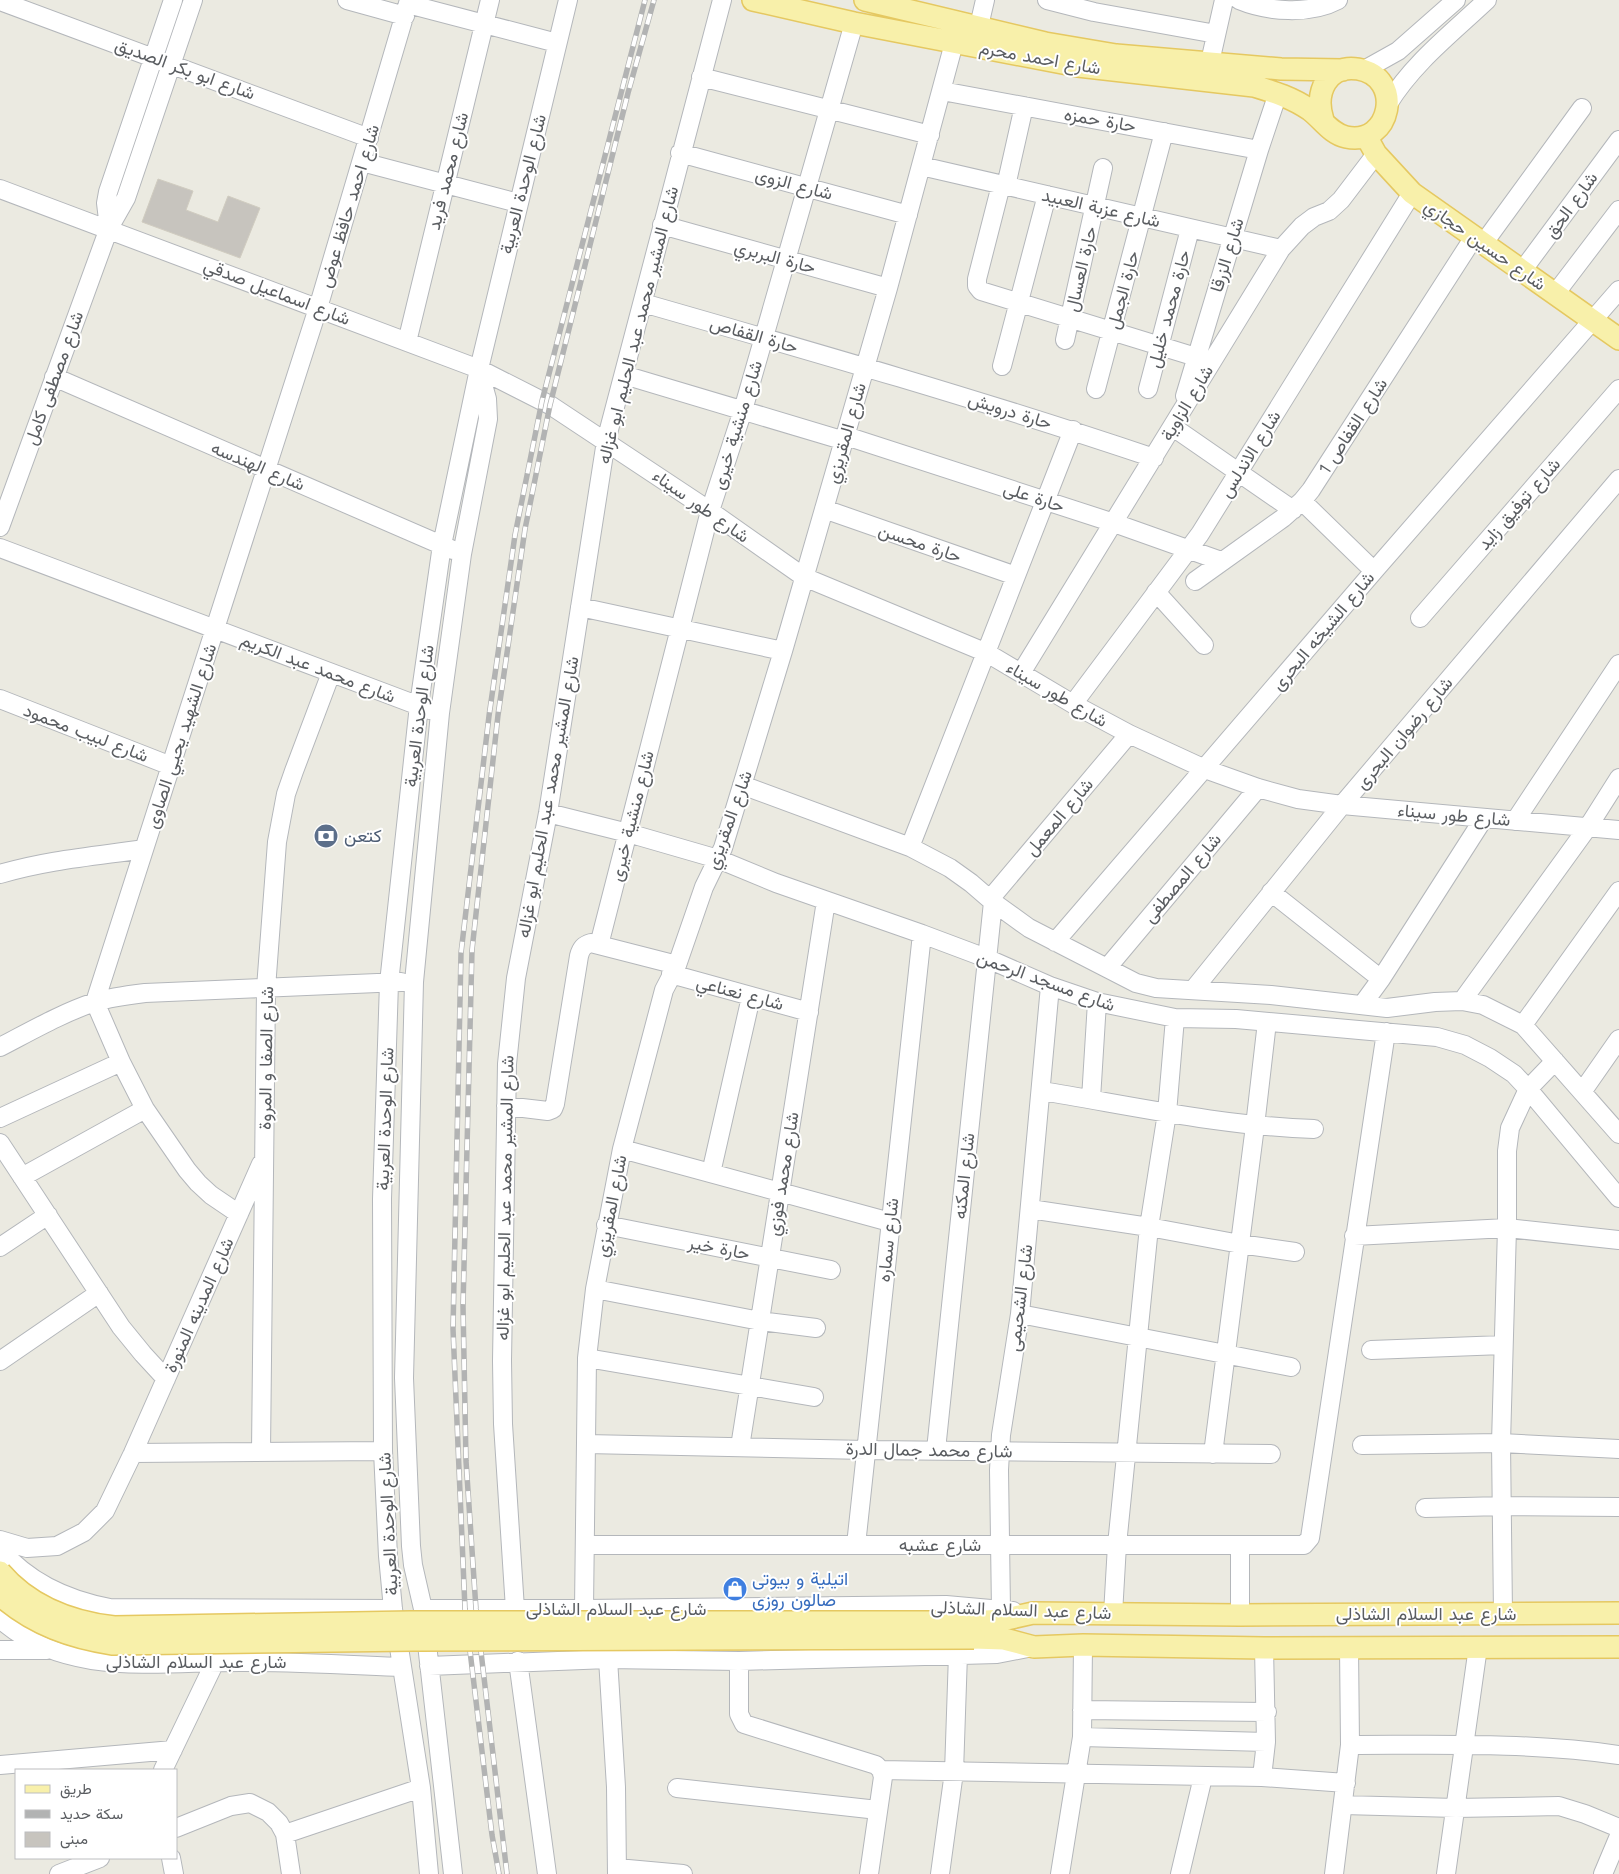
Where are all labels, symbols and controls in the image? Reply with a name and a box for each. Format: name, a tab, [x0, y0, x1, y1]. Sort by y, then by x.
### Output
street label: شارع ابو بكر الصديق	[112, 33, 258, 105]
street label: شارع احمد محرم	[977, 37, 1102, 80]
street label: حارة حمزه	[1062, 103, 1138, 137]
street label: شارع محمد فريد	[423, 110, 474, 232]
street label: شارع الوحدة العربية	[495, 112, 552, 256]
street label: شارع احمد حافظ عوض	[314, 122, 385, 290]
street label: شارع الزوى	[753, 163, 835, 206]
street label: شارع الحق	[1540, 168, 1603, 243]
street label: شارع المشير محمد عبد الحليم ابو غزاله	[593, 184, 684, 466]
street label: شارع عزبة العبيد	[1039, 184, 1162, 233]
street label: شارع حسين حجازي	[1418, 195, 1550, 299]
street label: شارع الزرقا	[1205, 215, 1250, 295]
street label: حارة العسال	[1060, 224, 1102, 314]
street label: حارة البربري	[731, 236, 818, 282]
street label: حارة الجمل	[1102, 248, 1144, 332]
street label: حارة محمد خليل	[1143, 248, 1195, 370]
street label: شارع اسماعيل صدقي	[199, 254, 353, 334]
street label: شارع مصطفى كامل	[20, 308, 89, 448]
street label: حارة القفاص	[707, 312, 801, 358]
street label: شارع منشية خيرى	[707, 358, 768, 493]
street label: شارع الزاوية	[1156, 361, 1219, 445]
street label: شارع القفاص 1	[1314, 374, 1393, 479]
street label: شارع المقريزي	[821, 380, 875, 487]
street label: حارة درويش	[965, 388, 1055, 434]
street label: شارع الاندلس	[1214, 406, 1286, 502]
street label: شارع الهندسه	[207, 436, 308, 497]
street label: شارع توفيق زايد	[1473, 453, 1566, 555]
street label: شارع طور سيناء	[648, 465, 754, 548]
street label: حارة على	[1001, 477, 1067, 517]
street label: حارة محسن	[876, 519, 964, 567]
street label: شارع الشيخه البحرى	[1267, 567, 1380, 696]
street label: شارع محمد عبد الكريم	[237, 628, 399, 709]
street label: شارع الشهيد يحيي الصاوى	[141, 641, 225, 832]
street label: شارع الوحدة العربية	[399, 644, 440, 789]
street label: شارع المشير محمد عبد الحليم ابو غزاله	[512, 654, 585, 940]
street label: شارع طور سيناء	[1002, 656, 1112, 733]
street label: شارع رضوان البحرى	[1351, 672, 1458, 794]
street label: شارع لبيب محمود	[20, 699, 152, 768]
street label: شارع منشية خيرى	[605, 748, 660, 884]
street label: شارع المقريزي	[701, 767, 761, 874]
street label: شارع المعمل	[1020, 774, 1099, 861]
street label: شارع طور سيناء	[1397, 799, 1511, 832]
bank icon: كتعن	[313, 823, 339, 849]
place label: كتعن	[344, 825, 382, 847]
street label: شارع المصطفى	[1138, 829, 1227, 928]
street label: شارع مسجد الرحمن	[974, 946, 1118, 1017]
street label: شارع نعناعي	[693, 971, 786, 1019]
street label: شارع الصفا و المروة	[254, 986, 279, 1130]
street label: شارع الوحدة العربية	[372, 1047, 399, 1191]
street label: شارع المشير محمد عبد الحليم ابو غزاله	[492, 1055, 519, 1341]
street label: شارع محمد فوزي	[762, 1110, 808, 1238]
street label: شارع المكنه	[949, 1132, 980, 1220]
street label: شارع المقريزي	[590, 1153, 636, 1260]
street label: شارع سماره	[873, 1197, 904, 1283]
street label: حارة خير	[685, 1231, 752, 1265]
street label: شارع المدينه المنورة	[159, 1234, 240, 1376]
street label: شارع الشحيمى	[1003, 1243, 1038, 1353]
street label: شارع محمد جمال الدرة	[845, 1438, 1013, 1463]
street label: شارع الوحدة العربية	[373, 1452, 404, 1596]
street label: شارع عشبه	[899, 1534, 981, 1557]
place label: اتيلية و بيوتى صالون روزى	[752, 1568, 848, 1611]
shop icon: اتيلية و بيوتى صالون روزى	[722, 1576, 748, 1602]
street label: شارع عبد السلام الشاذلى	[930, 1596, 1112, 1625]
street label: شارع عبد السلام الشاذلى	[526, 1598, 706, 1621]
street label: شارع عبد السلام الشاذلى	[1336, 1603, 1516, 1626]
street label: شارع عبد السلام الشاذلى	[106, 1651, 286, 1674]
legend	[15, 1769, 178, 1859]
text: طريق	[60, 1780, 92, 1799]
text: سكة حديد	[60, 1805, 123, 1823]
text: مبنى	[60, 1830, 88, 1849]

